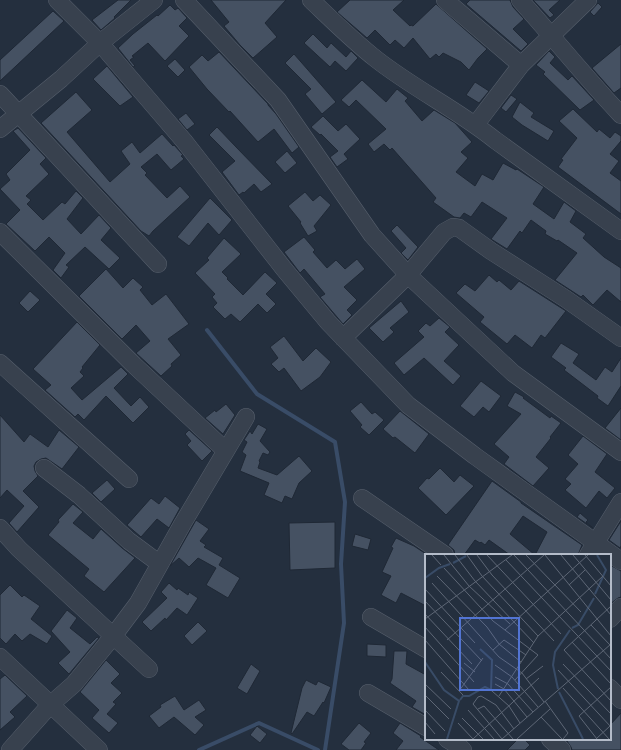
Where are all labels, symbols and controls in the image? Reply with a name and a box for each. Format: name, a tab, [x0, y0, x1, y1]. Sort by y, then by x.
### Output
inset map	[425, 554, 611, 740]

